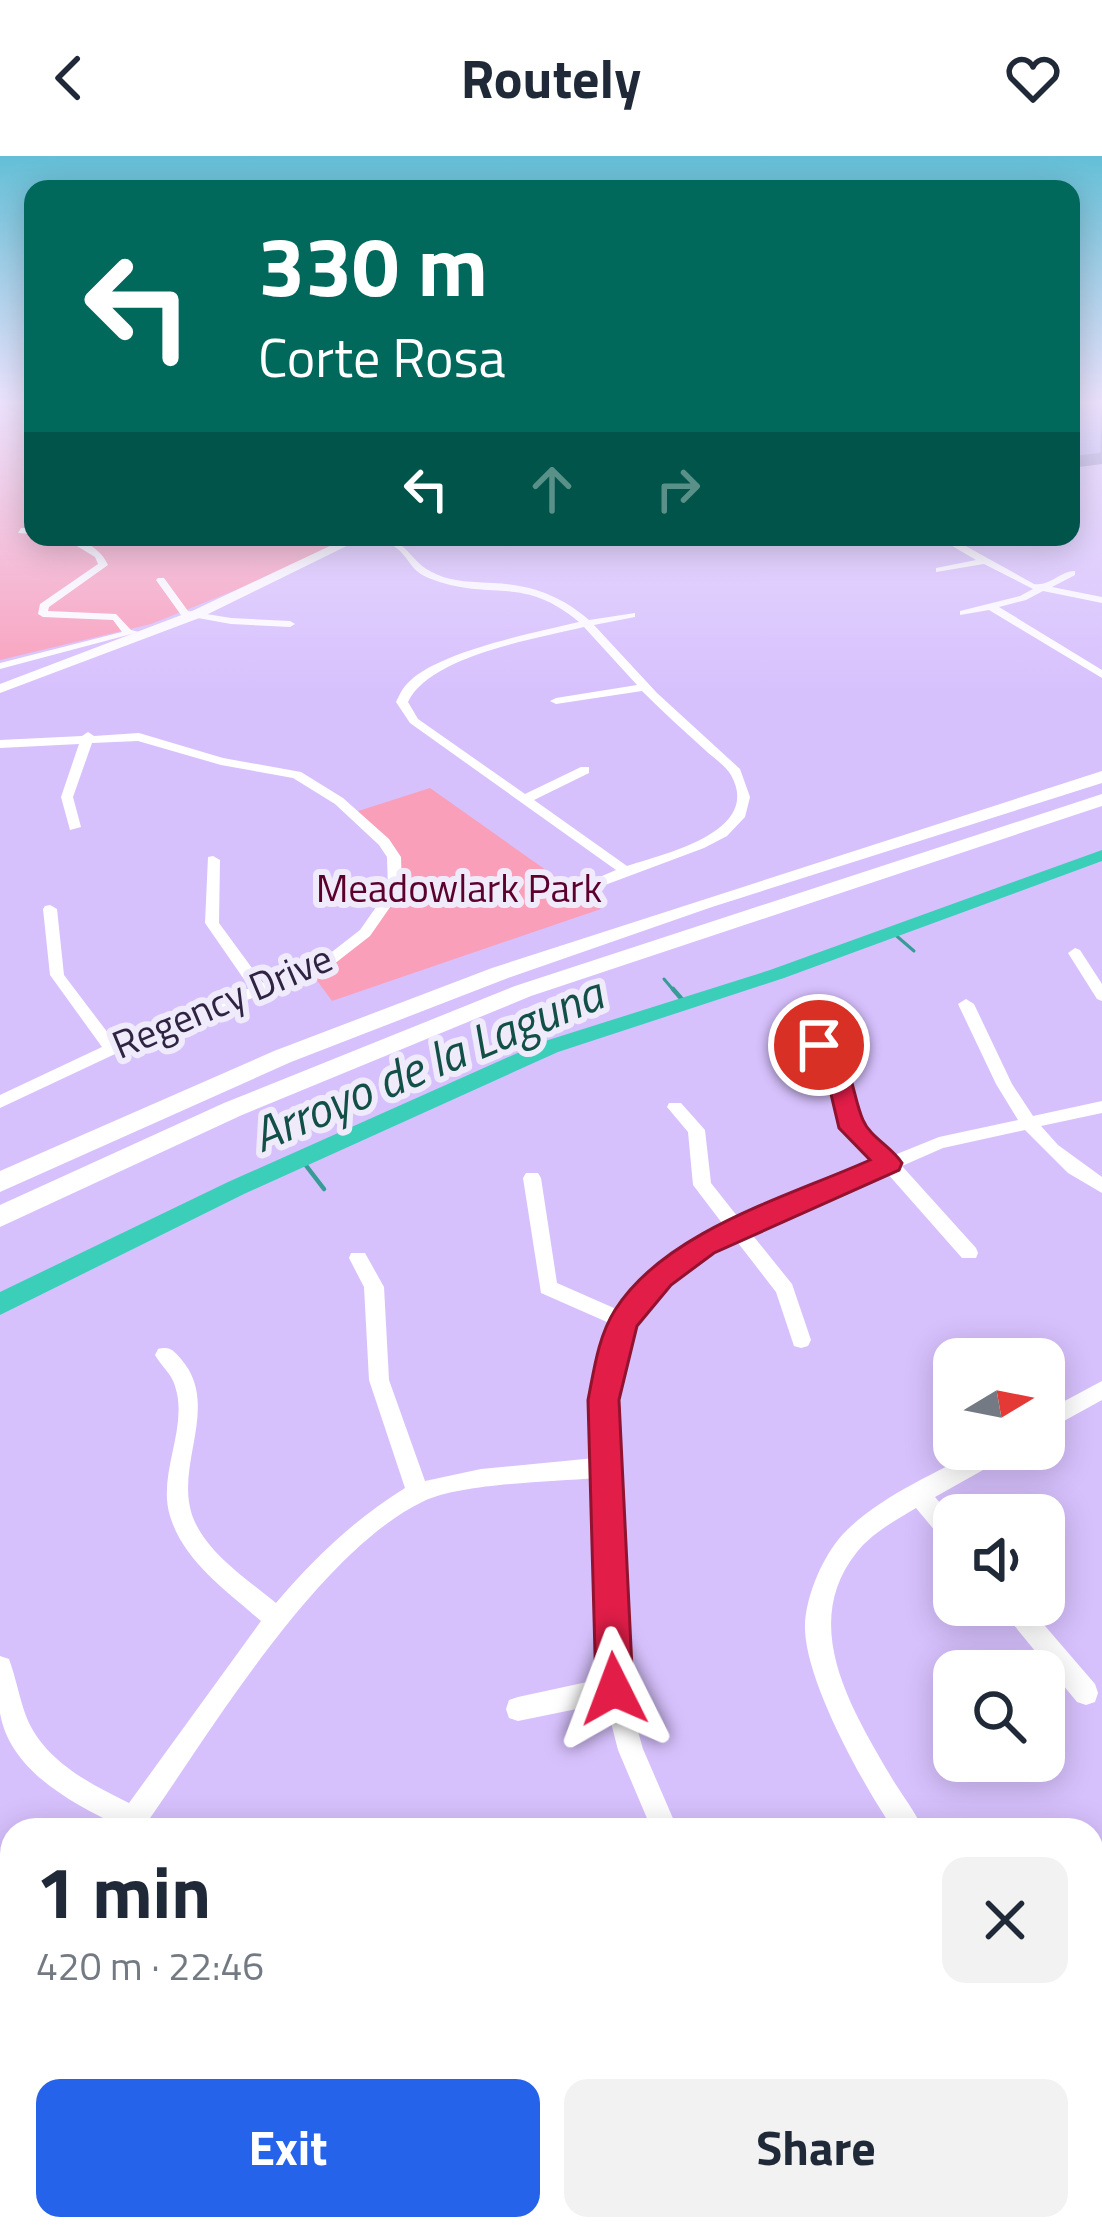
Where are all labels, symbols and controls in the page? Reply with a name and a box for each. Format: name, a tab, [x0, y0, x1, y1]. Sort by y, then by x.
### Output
text: Routely	[461, 37, 641, 119]
icon: back	[36, 45, 102, 111]
icon: heart	[1000, 45, 1066, 111]
text: 330 m	[258, 201, 488, 329]
icon: left	[60, 228, 216, 384]
text: Corte Rosa	[258, 316, 506, 398]
icon: left	[393, 456, 459, 522]
icon: ahead	[519, 456, 585, 522]
icon: right	[645, 456, 711, 522]
park label: Meadowlark Park	[316, 858, 602, 917]
street label: Regency Drive	[103, 928, 341, 1073]
water label: Arroyo de la Laguna	[240, 955, 616, 1170]
pin	[768, 994, 870, 1096]
icon: arrive	[786, 1012, 852, 1078]
north arrow	[933, 1338, 1065, 1470]
map controls	[933, 1338, 1065, 1782]
button: sound	[933, 1494, 1065, 1626]
position arrow	[551, 1626, 677, 1752]
button: search	[933, 1650, 1065, 1782]
text: 1 min	[36, 1836, 211, 1946]
button: close	[942, 1857, 1068, 1983]
text: 420 m · 22:46	[36, 1936, 264, 1995]
button: Exit	[36, 2079, 540, 2217]
button: Share	[564, 2079, 1068, 2217]

